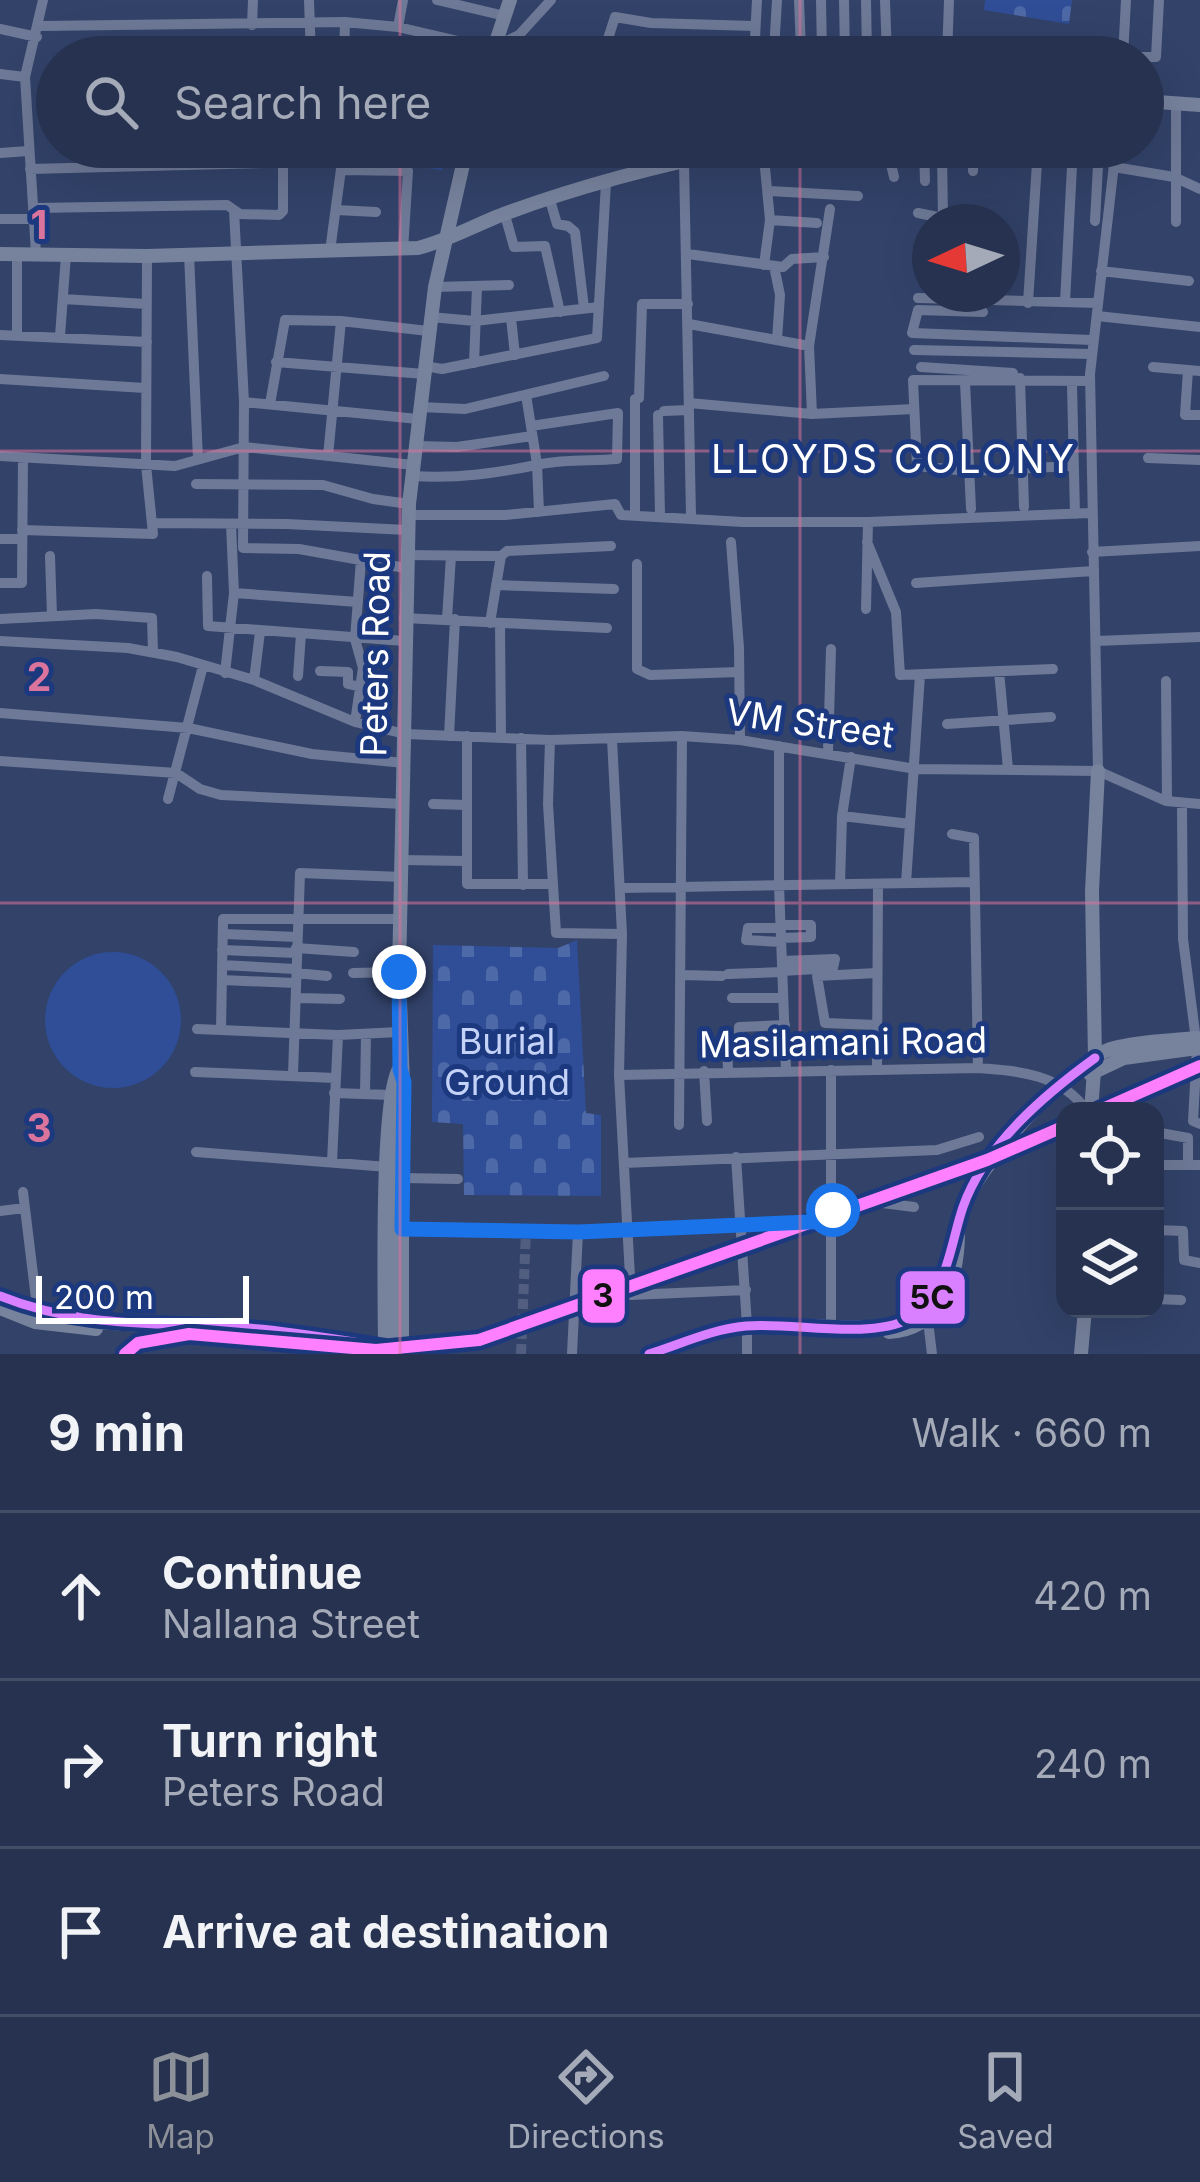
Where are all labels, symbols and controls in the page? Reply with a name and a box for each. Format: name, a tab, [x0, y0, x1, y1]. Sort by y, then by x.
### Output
search box	[36, 36, 1164, 168]
icon: search	[78, 69, 144, 135]
text: Search here	[174, 75, 431, 130]
text: 1	[31, 201, 47, 248]
north arrow	[912, 204, 1020, 312]
district label: LLOYDS COLONY	[711, 435, 1077, 482]
street label: Peters Road	[351, 551, 399, 757]
text: 2	[27, 653, 51, 700]
street label: VM Street	[723, 689, 897, 757]
route end	[372, 945, 426, 999]
street label: Masilamani Road	[699, 1017, 987, 1067]
park label: Burial Ground	[444, 1019, 570, 1104]
map controls	[1056, 1102, 1164, 1318]
button: locate	[1056, 1102, 1164, 1210]
text: 3	[26, 1104, 52, 1151]
route start	[806, 1183, 860, 1237]
button: layers	[1056, 1210, 1164, 1318]
line badge: 3	[580, 1267, 627, 1325]
line badge: 5C	[898, 1269, 967, 1326]
scale bar	[36, 1270, 249, 1323]
text: 3	[592, 1275, 614, 1315]
text: 200 m	[54, 1277, 154, 1317]
text: 5C	[909, 1277, 955, 1317]
text: 9 min	[48, 1402, 185, 1463]
text: Walk · 660 m	[912, 1409, 1152, 1456]
text: Continue	[162, 1545, 362, 1600]
icon: ahead	[48, 1563, 114, 1629]
text: 420 m	[1033, 1572, 1152, 1619]
text: Nallana Street	[162, 1600, 420, 1647]
text: Turn right	[162, 1713, 378, 1768]
icon: right	[48, 1731, 114, 1797]
text: 240 m	[1034, 1740, 1152, 1787]
text: Peters Road	[162, 1768, 385, 1815]
icon: arrive	[48, 1899, 114, 1965]
text: Arrive at destination	[162, 1904, 609, 1959]
tab: Map	[146, 2044, 215, 2156]
tab: Directions	[507, 2044, 665, 2156]
tab: Saved	[957, 2044, 1054, 2156]

